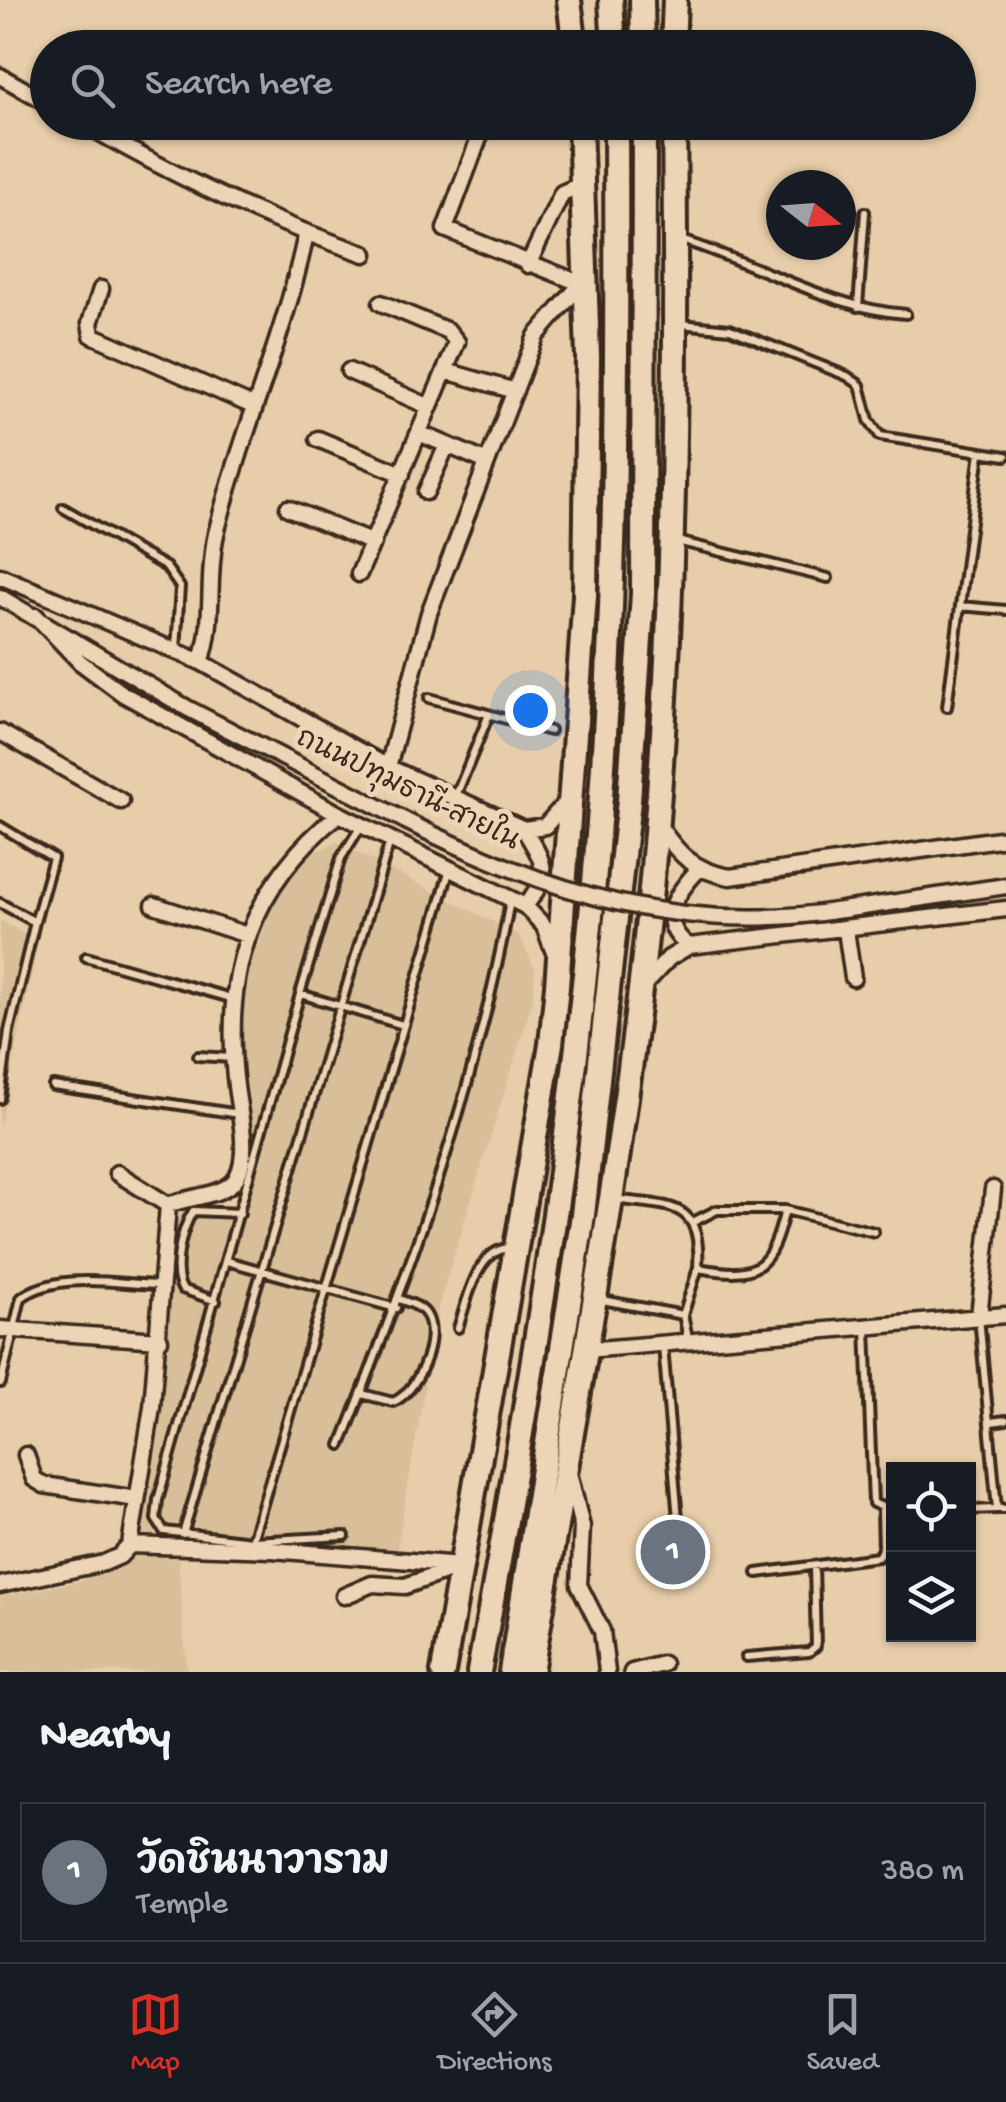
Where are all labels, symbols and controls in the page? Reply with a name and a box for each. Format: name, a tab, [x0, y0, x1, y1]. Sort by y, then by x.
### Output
search box	[30, 30, 976, 140]
icon: search	[65, 58, 120, 113]
text: Search here	[145, 63, 332, 107]
north arrow	[766, 170, 856, 260]
your location	[505, 685, 556, 736]
street label: ถนนปทุมธานี-สายใน	[290, 716, 527, 859]
map controls	[886, 1462, 976, 1642]
button: locate	[886, 1462, 976, 1552]
pin: 1	[640, 1514, 706, 1590]
button: layers	[886, 1552, 976, 1642]
text: Nearby	[40, 1713, 170, 1762]
text: วัดชินนาวาราม	[137, 1843, 389, 1887]
text: 1	[68, 1853, 81, 1891]
text: 380 m	[881, 1853, 964, 1891]
text: Temple	[137, 1887, 228, 1925]
tab: Map	[128, 1987, 183, 2080]
tab: Directions	[438, 1987, 552, 2080]
tab: Saved	[807, 1987, 878, 2080]

